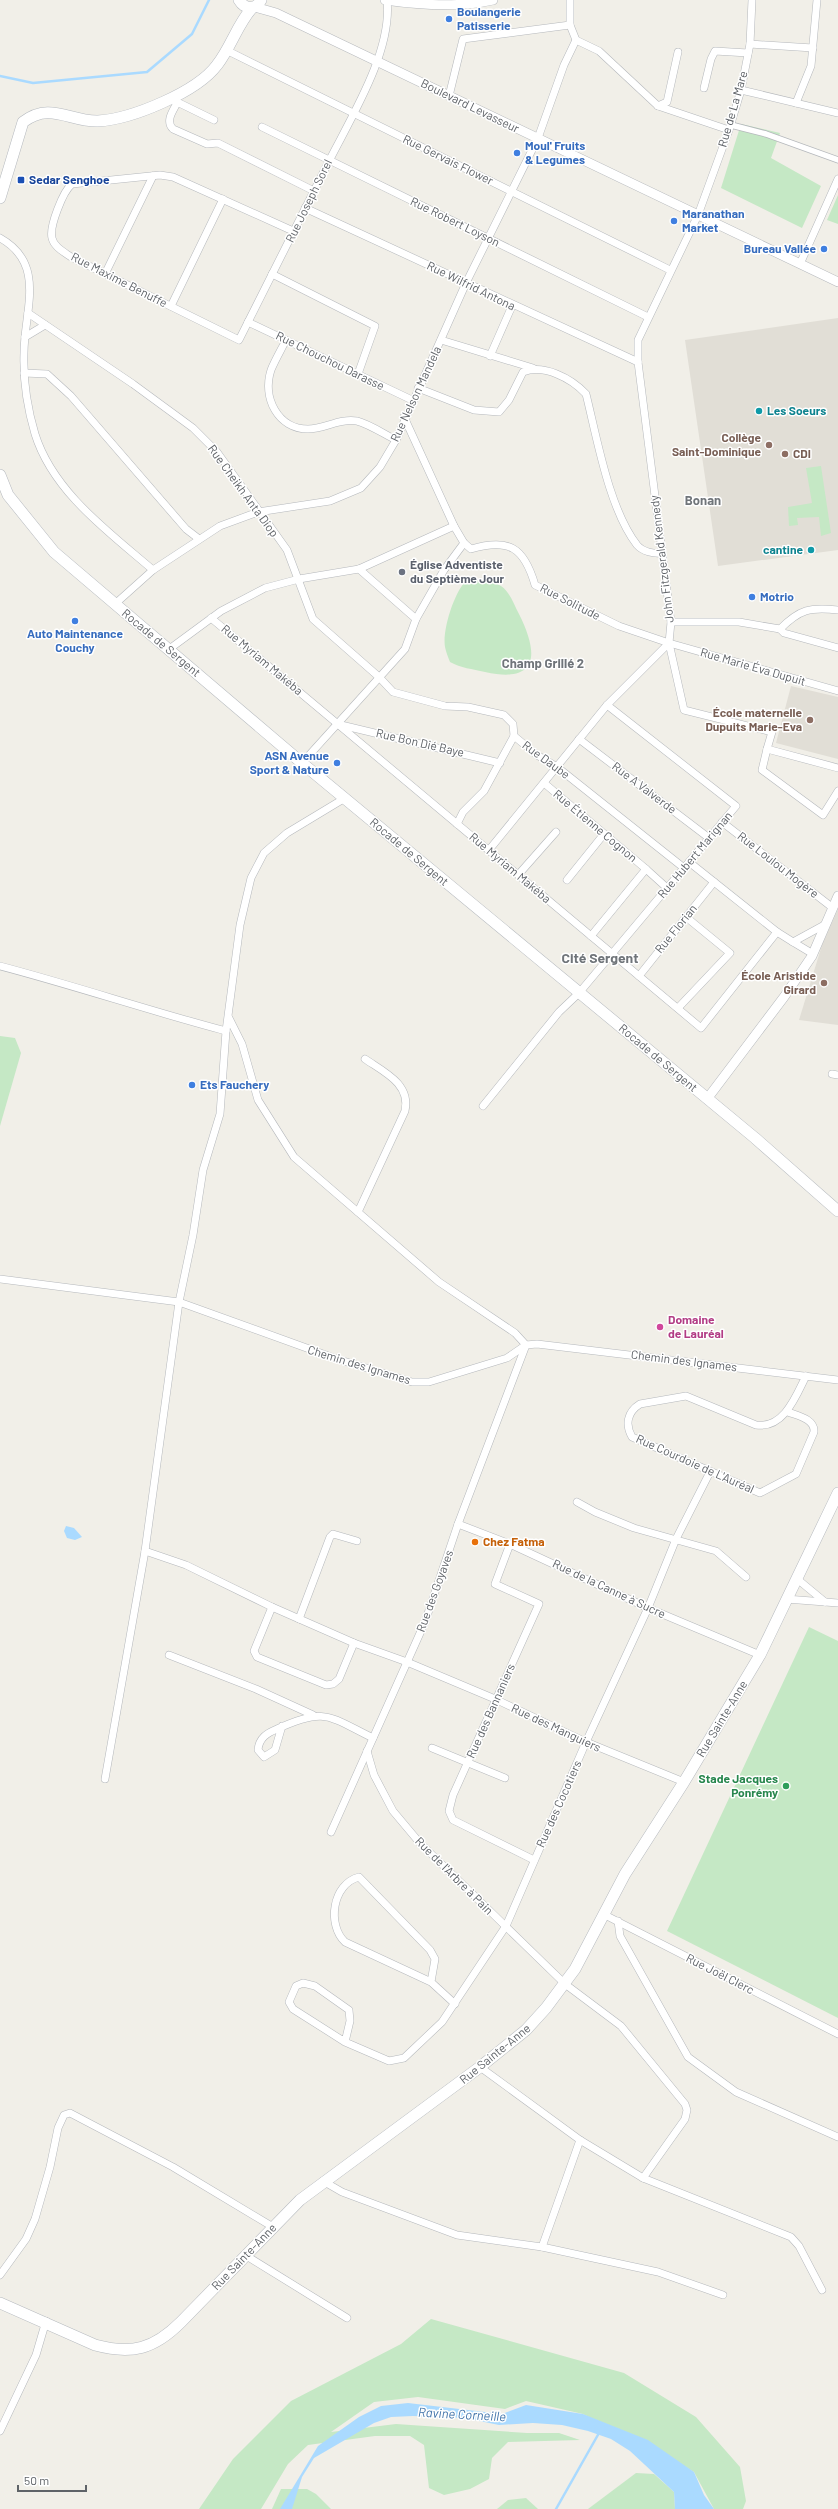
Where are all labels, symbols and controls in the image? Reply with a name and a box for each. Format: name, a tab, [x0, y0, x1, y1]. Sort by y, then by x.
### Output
place label: Boulangerie Patisserie	[457, 4, 521, 32]
marker: Boulangerie Patisserie	[444, 14, 454, 24]
street label: Rue de La Mare	[714, 69, 750, 148]
street label: Boulevard Levasseur	[419, 75, 523, 135]
street label: Rue Gervais Flower	[401, 131, 497, 187]
place label: Moul' Fruits & Legumes	[525, 138, 585, 166]
marker: Moul' Fruits & Legumes	[512, 148, 522, 158]
street label: Rue Joseph Sorel	[282, 157, 334, 244]
place label: Sedar Senghoe	[29, 172, 110, 186]
marker: Sedar Senghoe	[16, 175, 26, 185]
street label: Rue Robert Loyson	[408, 193, 502, 249]
place label: Maranathan Market	[682, 206, 745, 234]
marker: Maranathan Market	[669, 216, 679, 226]
place label: Bureau Vallée	[744, 241, 816, 255]
marker: Bureau Vallée	[819, 244, 829, 254]
street label: Rue Maxime Benuffe	[69, 249, 170, 309]
street label: Rue Wilfrid Antona	[425, 258, 518, 313]
street label: Rue Chouchou Darasse	[274, 328, 387, 392]
street label: Rue Nelson Mandela	[387, 344, 443, 444]
place label: Les Soeurs	[767, 403, 826, 417]
marker: Les Soeurs	[754, 406, 764, 416]
place label: Collège Saint-Dominique	[672, 430, 761, 458]
marker: Collège Saint-Dominique	[764, 440, 774, 450]
street label: Rue Cheikh Anta Diop	[206, 441, 282, 539]
place label: CDI	[793, 446, 811, 460]
marker: CDI	[780, 449, 790, 459]
district label: Bonan	[685, 492, 721, 508]
street label: John Fitzgerald Kennedy	[646, 494, 676, 624]
place label: cantine	[763, 542, 803, 556]
marker: cantine	[806, 545, 816, 555]
place label: Église Adventiste du Septième Jour	[410, 557, 505, 585]
marker: Église Adventiste du Septième Jour	[397, 567, 407, 577]
street label: Rue Solitude	[538, 580, 603, 622]
place label: Motrio	[760, 589, 794, 603]
marker: Motrio	[747, 592, 757, 602]
street label: Rocade de Sergent	[120, 605, 204, 679]
marker: Auto Maintenance Couchy	[70, 616, 80, 626]
street label: Rue Myriam Makéba	[219, 621, 306, 697]
place label: Auto Maintenance Couchy	[27, 626, 123, 654]
street label: Rue Marie Éva Dupuit	[699, 644, 808, 688]
district label: Champ Grillé 2	[502, 655, 584, 671]
place label: École maternelle Dupuits Marie-Eva	[705, 705, 802, 733]
marker: École maternelle Dupuits Marie-Eva	[805, 715, 815, 725]
street label: Rue Bon Dié Baye	[375, 725, 466, 759]
street label: Rue Daube	[520, 737, 573, 781]
place label: ASN Avenue Sport & Nature	[250, 748, 329, 776]
marker: ASN Avenue Sport & Nature	[332, 758, 342, 768]
street label: Rue A Valverde	[610, 759, 679, 816]
street label: Rue Étienne Cognon	[551, 786, 640, 864]
street label: Rue Hubert Marignan	[654, 808, 735, 900]
street label: Rocade de Sergent	[368, 814, 452, 888]
street label: Rue Loulou Mogère	[735, 828, 822, 900]
street label: Rue Myriam Makéba	[467, 829, 554, 905]
street label: Rue Florian	[651, 901, 699, 956]
district label: Cité Sergent	[561, 949, 639, 966]
place label: École Aristide Girard	[741, 968, 816, 996]
marker: École Aristide Girard	[819, 978, 829, 988]
street label: Rocade de Sergent	[617, 1020, 701, 1094]
place label: Ets Fauchery	[200, 1077, 269, 1091]
marker: Ets Fauchery	[187, 1080, 197, 1090]
place label: Domaine de Lauréal	[668, 1312, 724, 1340]
marker: Domaine de Lauréal	[655, 1322, 665, 1332]
street label: Chemin des Ignames	[306, 1342, 413, 1386]
street label: Chemin des Ignames	[630, 1347, 738, 1373]
street label: Rue Courdoie de L'Auréal	[634, 1431, 757, 1495]
place label: Chez Fatma	[483, 1534, 545, 1548]
marker: Chez Fatma	[470, 1537, 480, 1547]
street label: Rue des Goyaves	[413, 1548, 455, 1634]
street label: Rue de la Canne à Sucre	[551, 1556, 668, 1620]
street label: Rue des Bannaniers	[463, 1661, 517, 1760]
street label: Rue Sainte-Anne	[693, 1678, 750, 1759]
street label: Rue des Manguiers	[509, 1700, 604, 1754]
street label: Rue des Cocotiers	[533, 1758, 584, 1849]
place label: Stade Jacques Ponrémy	[699, 1771, 778, 1799]
marker: Stade Jacques Ponrémy	[781, 1781, 791, 1791]
street label: Rue de l'Arbre à Pain	[413, 1834, 496, 1917]
street label: Rue Joël Clerc	[684, 1950, 757, 1996]
street label: Rue Sainte-Anne	[456, 2020, 533, 2086]
street label: Rue Sainte-Anne	[208, 2220, 279, 2292]
water label: Ravine Corneille	[418, 2404, 507, 2424]
scale bar	[18, 2467, 86, 2493]
text: 50 m	[24, 2473, 49, 2487]

